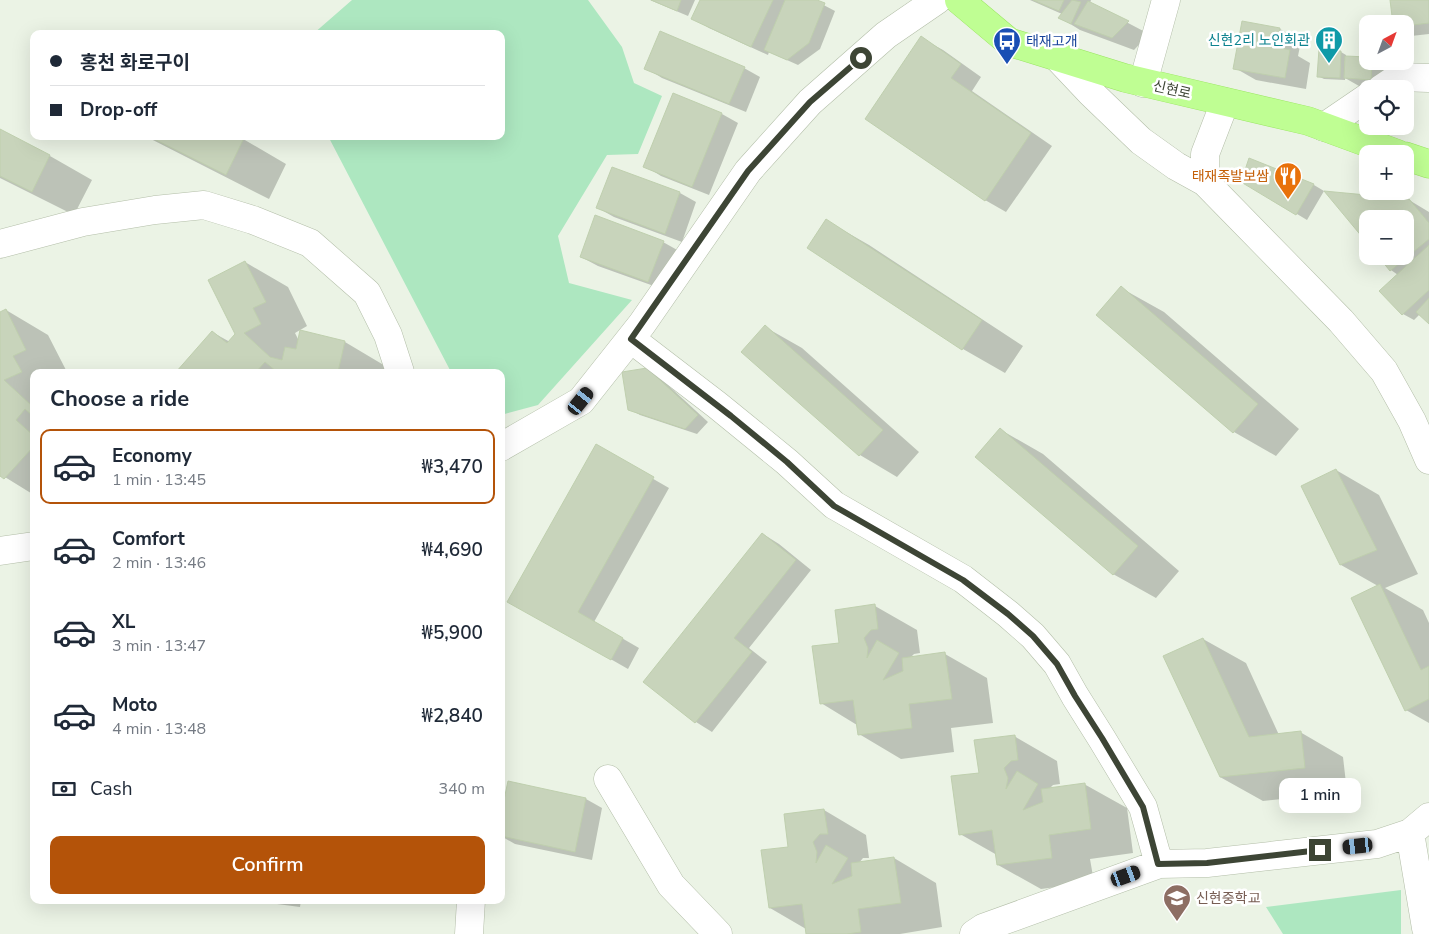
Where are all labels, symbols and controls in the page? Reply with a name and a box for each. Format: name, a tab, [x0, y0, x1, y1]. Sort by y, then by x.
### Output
north arrow	[1359, 15, 1414, 70]
map controls	[1359, 15, 1414, 265]
building icon: 신현2리 노인회관	[1314, 25, 1344, 64]
bus stop icon: 태재고개	[992, 26, 1022, 65]
place label: 신현2리 노인회관	[1208, 31, 1310, 50]
place label: 태재고개	[1026, 32, 1078, 51]
route start	[850, 47, 872, 69]
text: 홍천 화로구이	[80, 50, 190, 76]
street label: 신현로	[1151, 76, 1193, 104]
button: locate	[1359, 80, 1414, 135]
text: Drop-off	[80, 97, 157, 123]
button: +	[1359, 145, 1414, 200]
restaurant icon: 태재족발보쌈	[1273, 161, 1303, 200]
place label: 태재족발보쌈	[1192, 167, 1269, 186]
button: −	[1359, 210, 1414, 265]
text: Choose a ride	[50, 384, 189, 414]
car	[565, 385, 596, 417]
text: Economy	[112, 443, 192, 469]
icon: car	[52, 444, 97, 489]
text: ₩3,470	[421, 454, 483, 480]
text: 1 min · 13:45	[112, 469, 206, 491]
text: Comfort	[112, 526, 185, 552]
icon: car	[52, 527, 97, 572]
text: ₩4,690	[421, 537, 483, 563]
text: 2 min · 13:46	[112, 552, 206, 574]
text: XL	[112, 609, 135, 635]
icon: car	[52, 610, 97, 655]
text: ₩5,900	[421, 620, 483, 646]
text: 3 min · 13:47	[112, 635, 206, 657]
text: Moto	[112, 692, 158, 718]
icon: car	[52, 693, 97, 738]
text: ₩2,840	[421, 703, 483, 729]
text: 4 min · 13:48	[112, 718, 206, 740]
icon: cash	[50, 775, 78, 803]
text: Cash	[90, 776, 132, 802]
text: 340 m	[438, 778, 485, 800]
callout: 1 min	[1279, 778, 1361, 812]
text: 1 min	[1300, 784, 1340, 806]
button: Confirm	[50, 836, 485, 894]
car	[1342, 837, 1373, 855]
route end	[1309, 839, 1331, 861]
car	[1109, 864, 1142, 888]
school or university icon: 신현중학교	[1162, 883, 1192, 922]
place label: 신현중학교	[1196, 889, 1261, 908]

